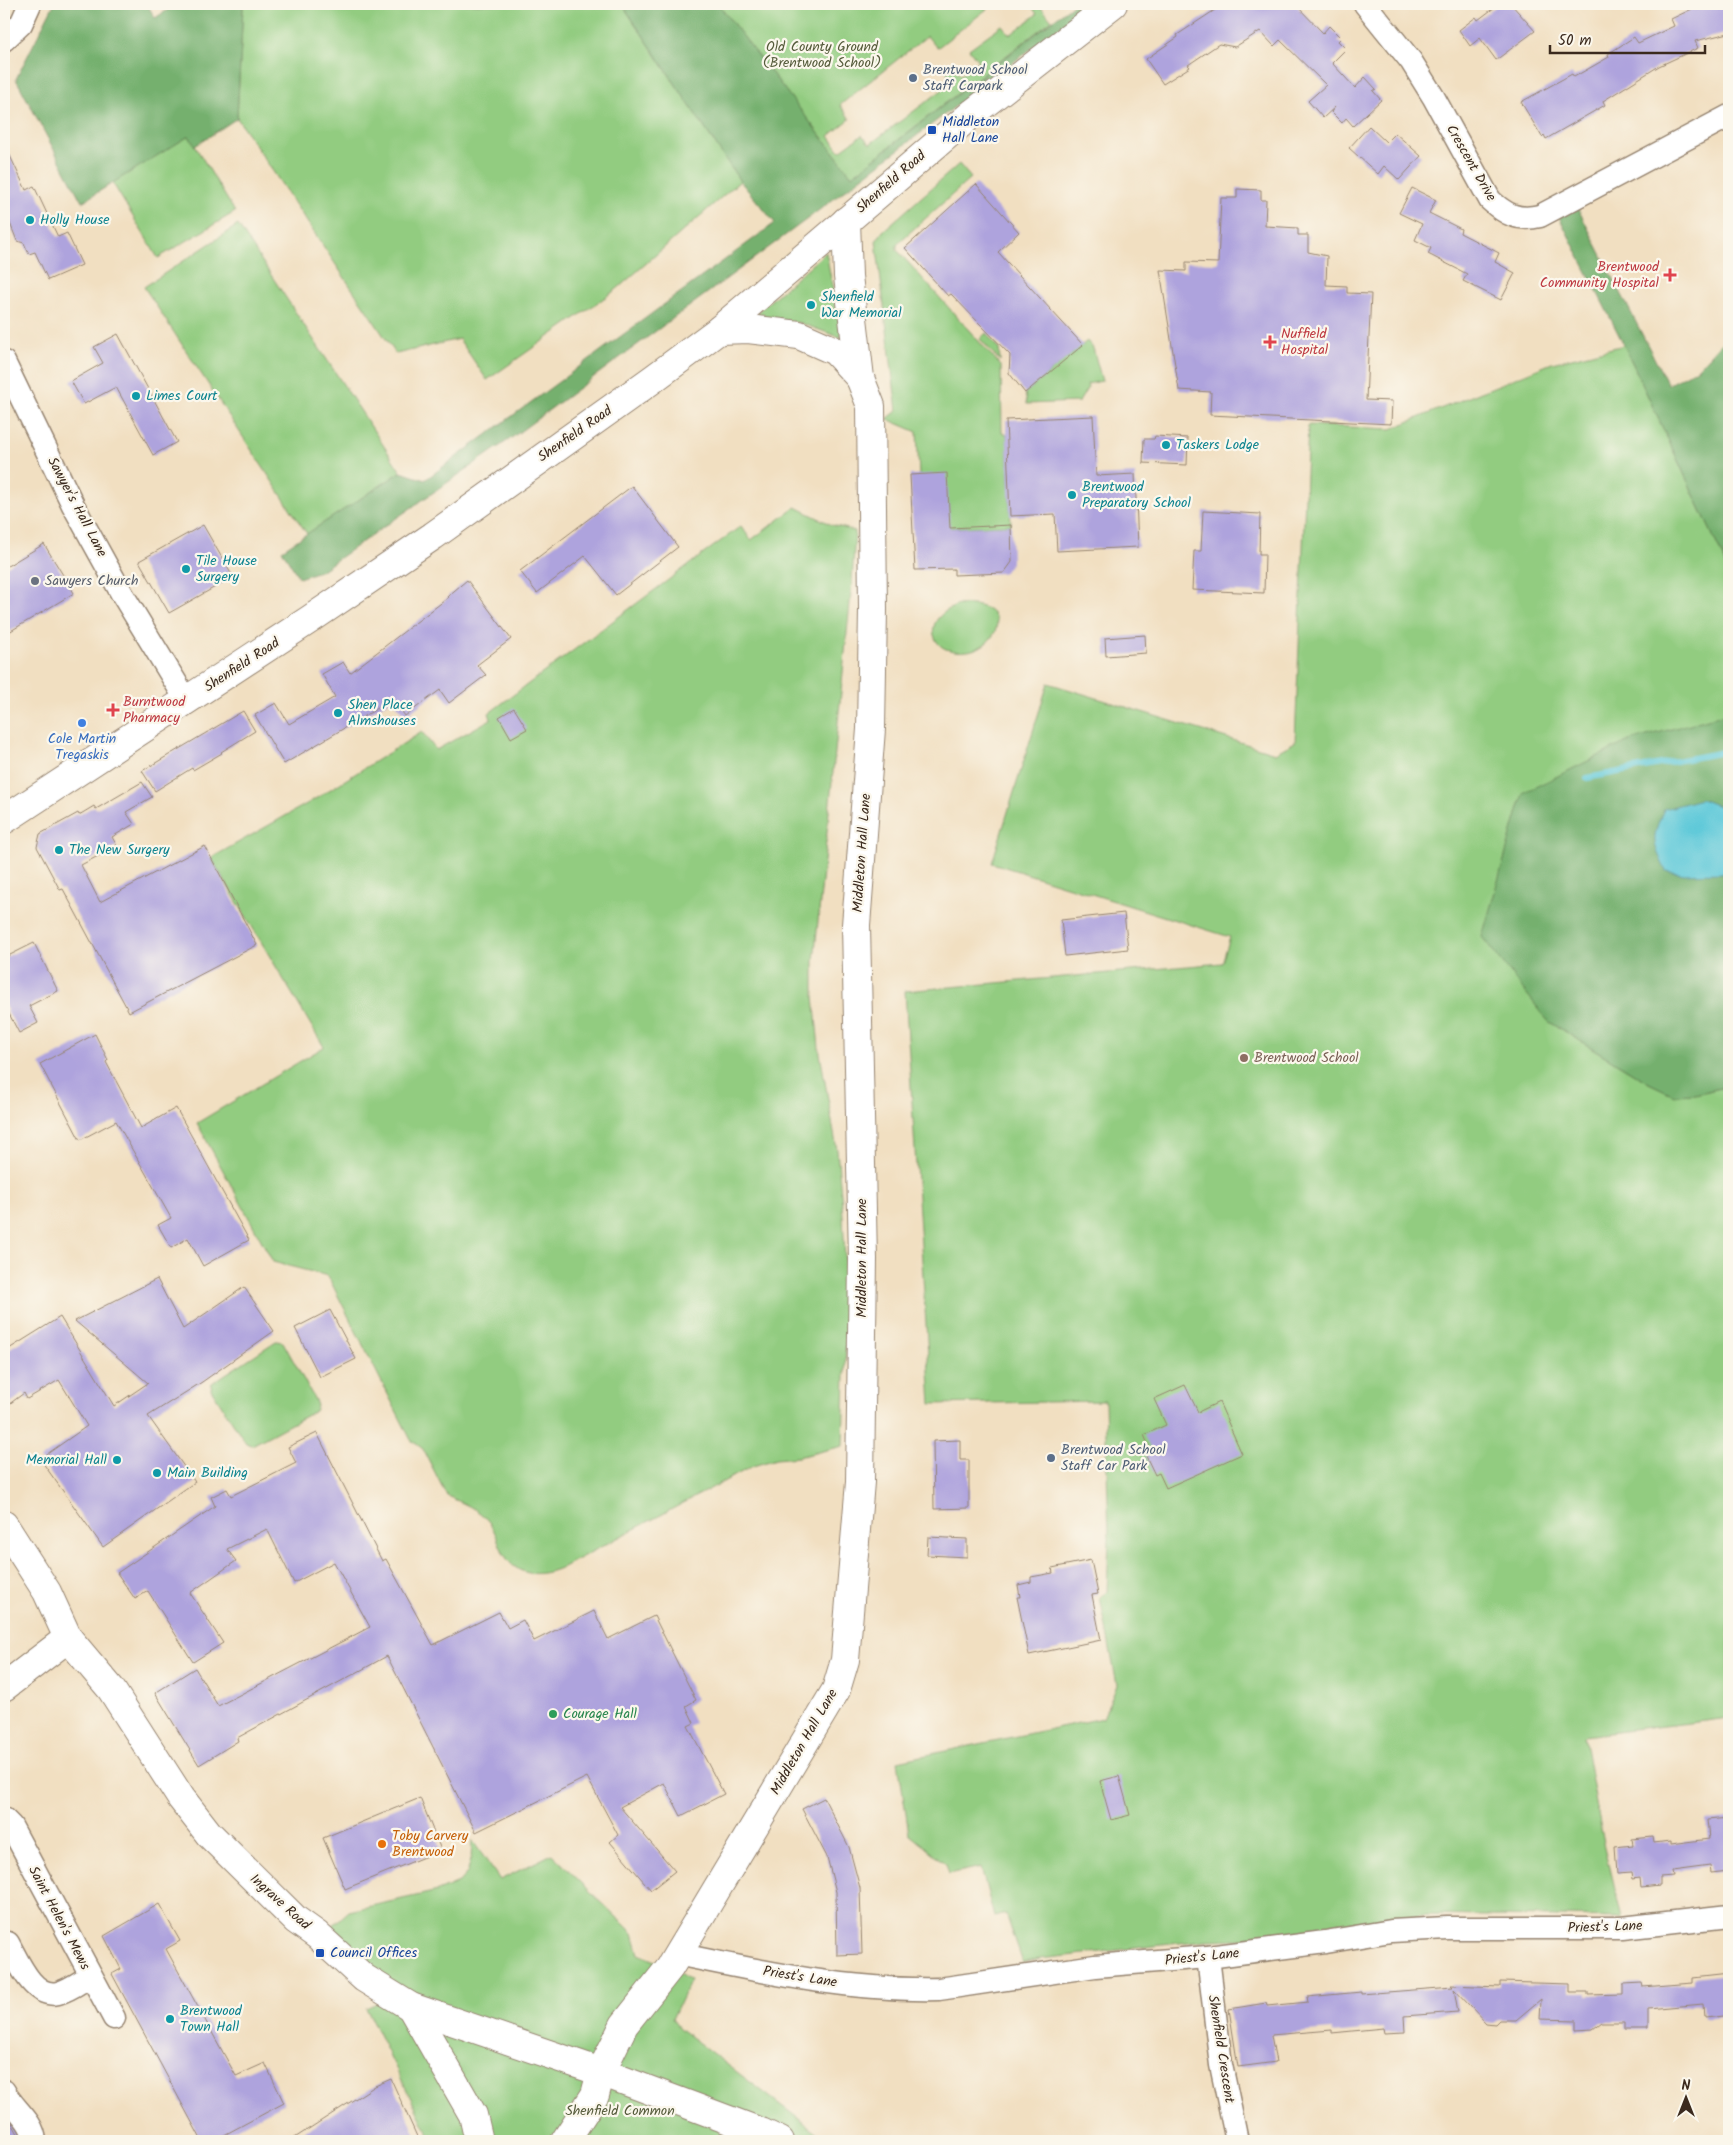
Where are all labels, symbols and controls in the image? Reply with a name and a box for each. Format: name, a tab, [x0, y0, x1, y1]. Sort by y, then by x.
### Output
scale bar	[1550, 22, 1706, 54]
text: 50 m	[1558, 29, 1592, 53]
park label: Old County Ground (Brentwood School)	[763, 36, 881, 74]
place label: Brentwood School Staff Carpark	[923, 59, 1028, 97]
marker: Brentwood School Staff Carpark	[907, 72, 919, 84]
place label: Middleton Hall Lane	[942, 111, 999, 149]
street label: Crescent Drive	[1440, 120, 1502, 206]
marker: Middleton Hall Lane	[926, 124, 938, 136]
street label: Shenfield Road	[851, 145, 932, 219]
place label: Holly House	[40, 209, 110, 231]
marker: Holly House	[24, 214, 36, 226]
place label: Brentwood Community Hospital	[1540, 256, 1660, 294]
marker: Brentwood Community Hospital	[1663, 268, 1677, 282]
place label: Shenfield War Memorial	[821, 286, 902, 324]
marker: Shenfield War Memorial	[805, 299, 817, 311]
place label: Nuffield Hospital	[1281, 323, 1329, 361]
marker: Nuffield Hospital	[1263, 335, 1277, 349]
place label: Limes Court	[146, 385, 218, 407]
marker: Limes Court	[130, 390, 142, 402]
street label: Shenfield Road	[533, 400, 618, 468]
place label: Taskers Lodge	[1176, 434, 1260, 456]
marker: Taskers Lodge	[1160, 439, 1172, 451]
street label: Sawyer's Hall Lane	[41, 453, 113, 562]
place label: Brentwood Preparatory School	[1082, 476, 1191, 514]
marker: Brentwood Preparatory School	[1066, 489, 1078, 501]
place label: Tile House Surgery	[196, 550, 258, 588]
marker: Tile House Surgery	[180, 563, 192, 575]
place label: Sawyers Church	[45, 570, 139, 592]
marker: Sawyers Church	[29, 575, 41, 587]
street label: Shenfield Road	[200, 632, 285, 698]
place label: Burntwood Pharmacy	[123, 691, 186, 729]
place label: Shen Place Almshouses	[348, 694, 416, 732]
marker: Burntwood Pharmacy	[107, 704, 119, 716]
marker: Shen Place Almshouses	[332, 707, 344, 719]
marker: Cole Martin Tregaskis	[76, 717, 88, 729]
place label: Cole Martin Tregaskis	[48, 728, 116, 766]
street label: Middleton Hall Lane	[847, 792, 877, 913]
place label: The New Surgery	[69, 839, 170, 861]
marker: The New Surgery	[53, 844, 65, 856]
place label: Brentwood School	[1254, 1047, 1359, 1069]
marker: Brentwood School	[1238, 1052, 1250, 1064]
street label: Middleton Hall Lane	[851, 1198, 873, 1318]
place label: Brentwood School Staff Car Park	[1061, 1439, 1166, 1477]
place label: Memorial Hall	[26, 1449, 108, 1471]
marker: Brentwood School Staff Car Park	[1045, 1452, 1057, 1464]
marker: Memorial Hall	[111, 1454, 123, 1466]
place label: Main Building	[167, 1462, 248, 1484]
marker: Main Building	[151, 1467, 163, 1479]
street label: Middleton Hall Lane	[765, 1684, 844, 1799]
place label: Courage Hall	[563, 1703, 638, 1725]
marker: Courage Hall	[547, 1708, 559, 1720]
place label: Toby Carvery Brentwood	[392, 1825, 469, 1863]
marker: Toby Carvery Brentwood	[376, 1838, 388, 1850]
street label: Saint Helen's Mews	[22, 1862, 96, 1974]
street label: Ingrave Road	[245, 1869, 316, 1936]
street label: Priest's Lane	[1567, 1915, 1643, 1939]
place label: Council Offices	[330, 1942, 417, 1964]
street label: Priest's Lane	[1164, 1942, 1241, 1972]
marker: Council Offices	[314, 1947, 326, 1959]
street label: Priest's Lane	[761, 1960, 839, 1994]
street label: Shenfield Crescent	[1202, 1993, 1240, 2105]
place label: Brentwood Town Hall	[180, 2000, 243, 2038]
marker: Brentwood Town Hall	[164, 2013, 176, 2025]
north arrow	[1660, 2072, 1710, 2122]
text: N	[1682, 2075, 1691, 2097]
park label: Shenfield Common	[565, 2100, 675, 2122]

